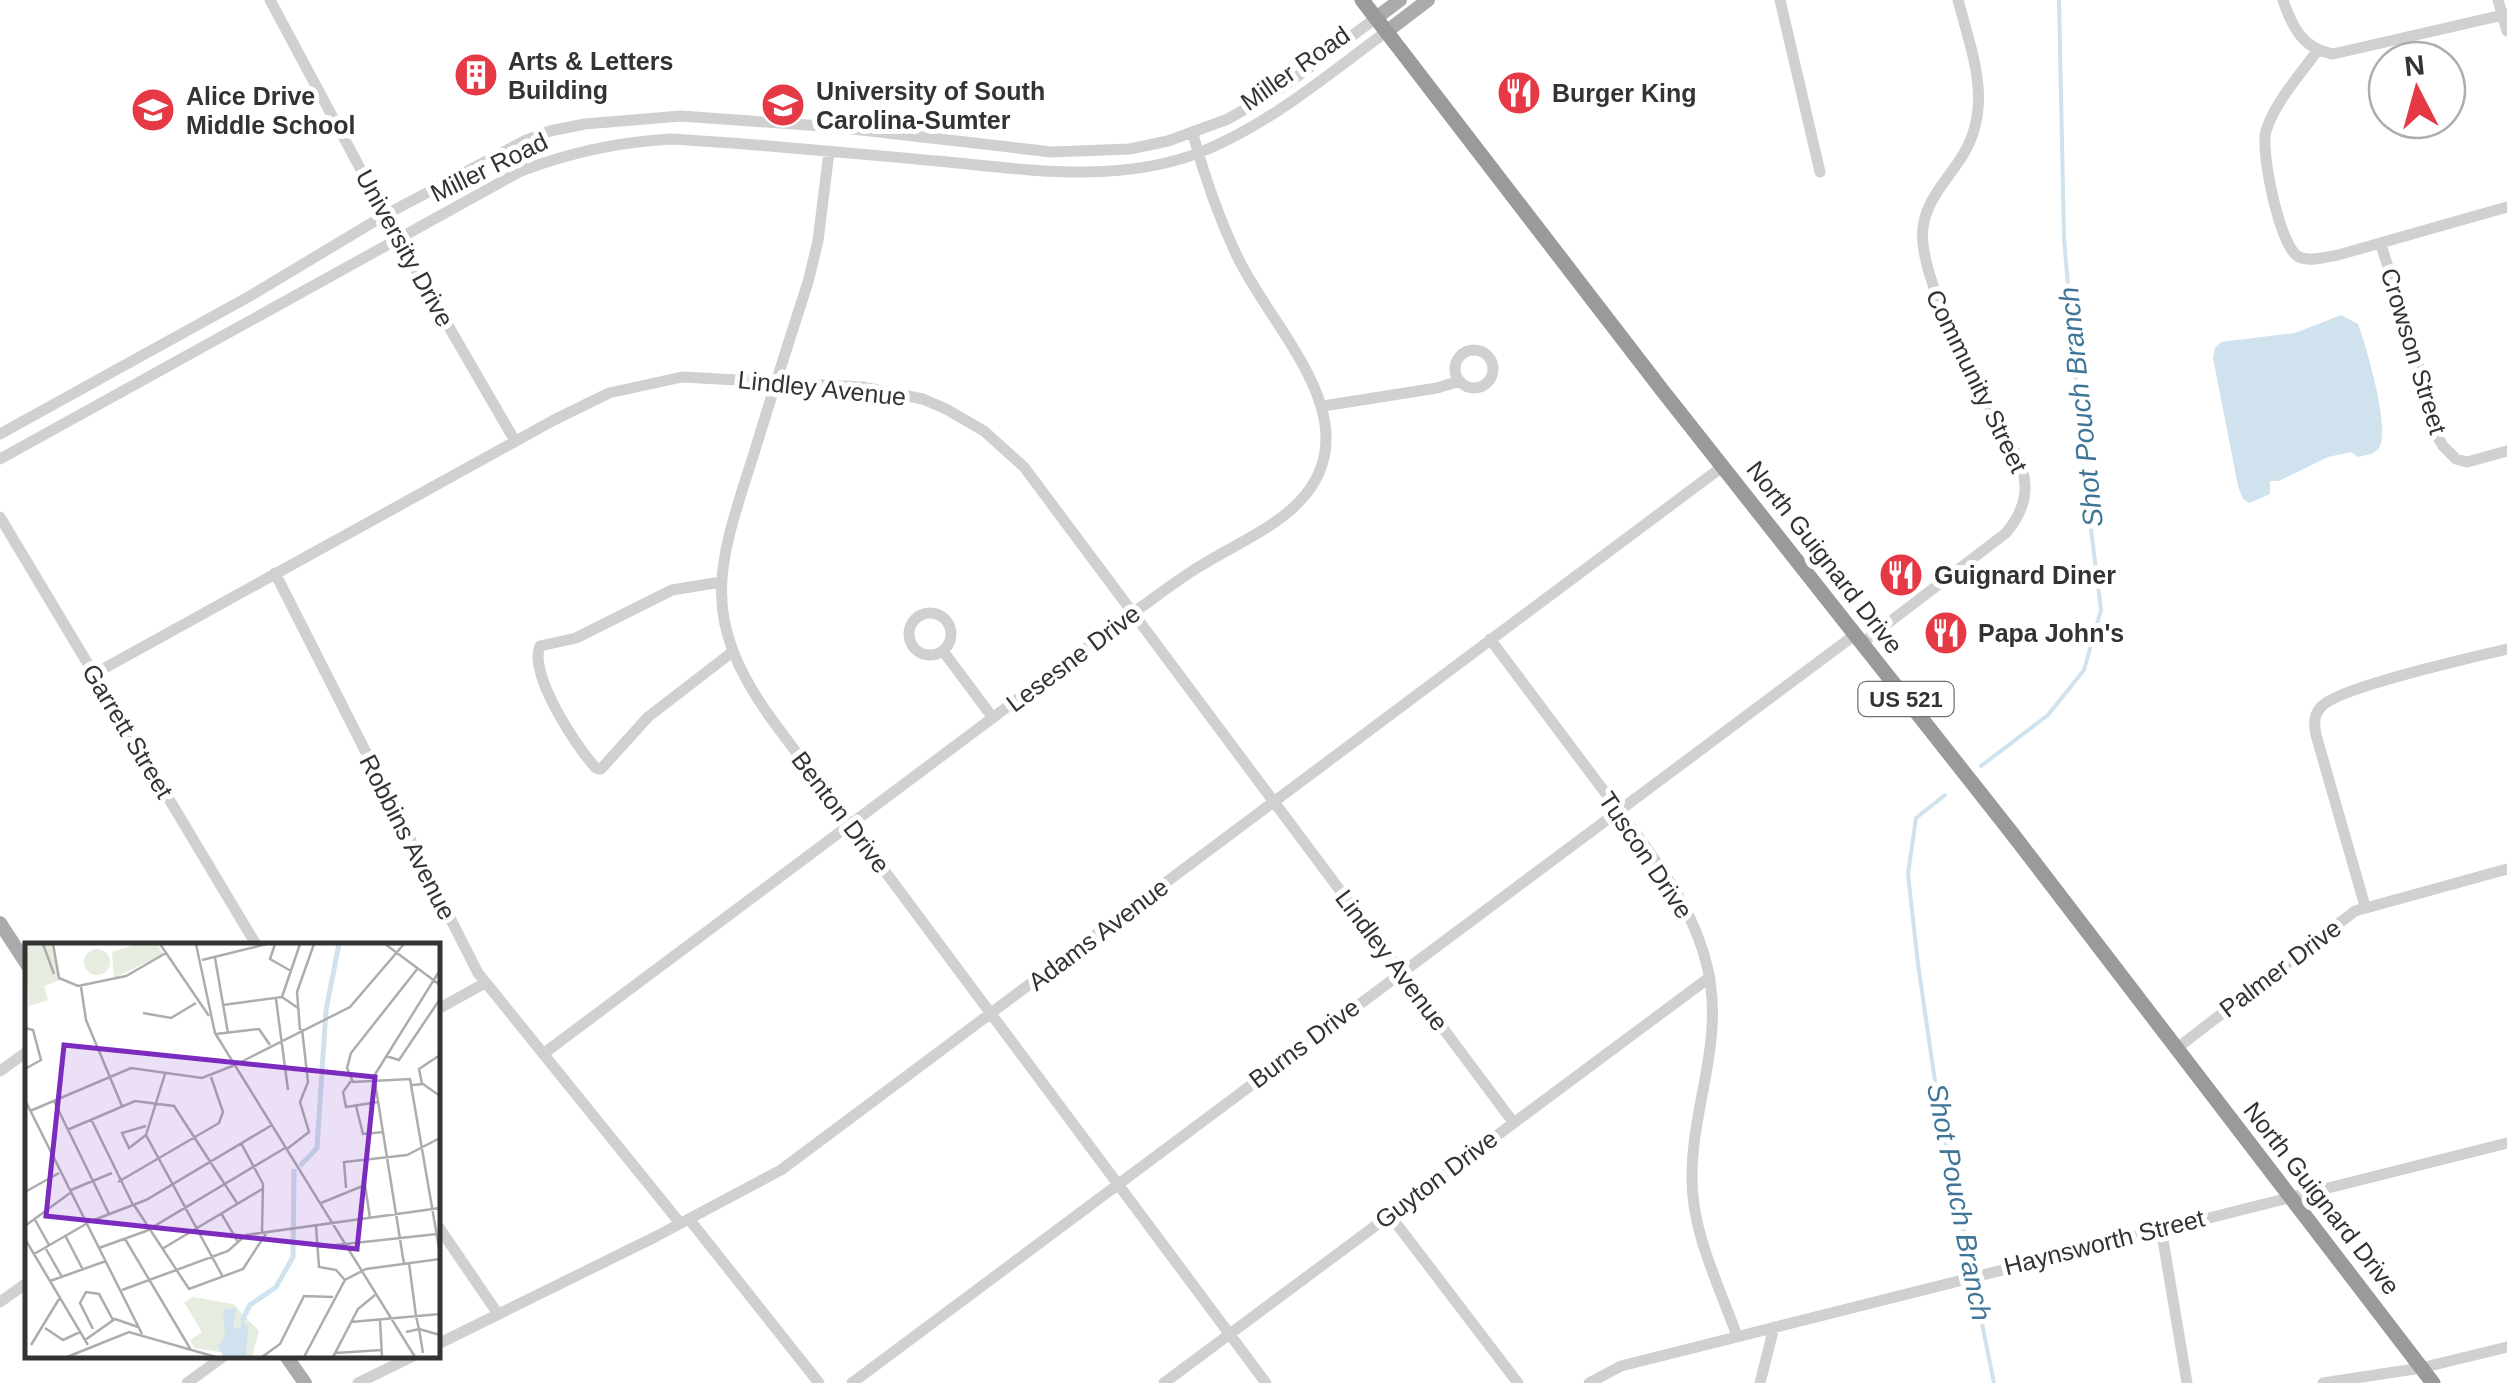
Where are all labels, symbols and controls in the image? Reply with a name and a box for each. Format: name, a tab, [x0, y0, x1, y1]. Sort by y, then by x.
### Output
street label: Miller Road	[1235, 20, 1355, 116]
north arrow	[2367, 40, 2467, 140]
place label: Arts & Letters Building	[508, 47, 673, 104]
text: N	[2403, 49, 2426, 82]
building icon: Arts & Letters Building	[453, 52, 499, 98]
restaurant icon: Burger King	[1496, 70, 1542, 116]
place label: University of South Carolina-Sumter	[816, 77, 1045, 134]
place label: Burger King	[1552, 79, 1696, 107]
place label: Alice Drive Middle School	[186, 82, 355, 139]
school or university icon: University of South Carolina-Sumter	[760, 82, 806, 128]
school or university icon: Alice Drive Middle School	[130, 87, 176, 133]
street label: Miller Road	[426, 127, 552, 207]
street label: University Drive	[350, 165, 460, 331]
street label: Crowson Street	[2375, 265, 2453, 438]
street label: Community Street	[1921, 285, 2033, 477]
water label: Shot Pouch Branch	[2053, 285, 2109, 529]
street label: Lindley Avenue	[736, 365, 908, 411]
street label: North Guignard Drive	[1741, 455, 1909, 659]
restaurant icon: Guignard Diner	[1878, 552, 1924, 598]
place label: Guignard Diner	[1934, 561, 2116, 589]
street label: Lesesne Drive	[1001, 599, 1145, 717]
restaurant icon: Papa John's	[1923, 610, 1969, 656]
place label: Papa John's	[1978, 619, 2124, 647]
street label: Garrett Street	[77, 659, 179, 803]
road number: US 521	[1858, 682, 1954, 716]
street label: Benton Drive	[786, 746, 896, 878]
street label: Robbins Avenue	[354, 750, 462, 924]
street label: Tuscon Drive	[1593, 787, 1699, 923]
street label: Adams Avenue	[1023, 872, 1173, 996]
street label: Lindley Avenue	[1330, 884, 1454, 1036]
street label: Palmer Drive	[2214, 913, 2346, 1023]
inset map	[25, 943, 440, 1358]
street label: Burns Drive	[1243, 993, 1365, 1093]
water label: Shot Pouch Branch	[1921, 1081, 1997, 1323]
street label: North Guignard Drive	[2238, 1096, 2406, 1300]
street label: Guyton Drive	[1369, 1124, 1503, 1234]
street label: Haynsworth Street	[2001, 1204, 2207, 1280]

